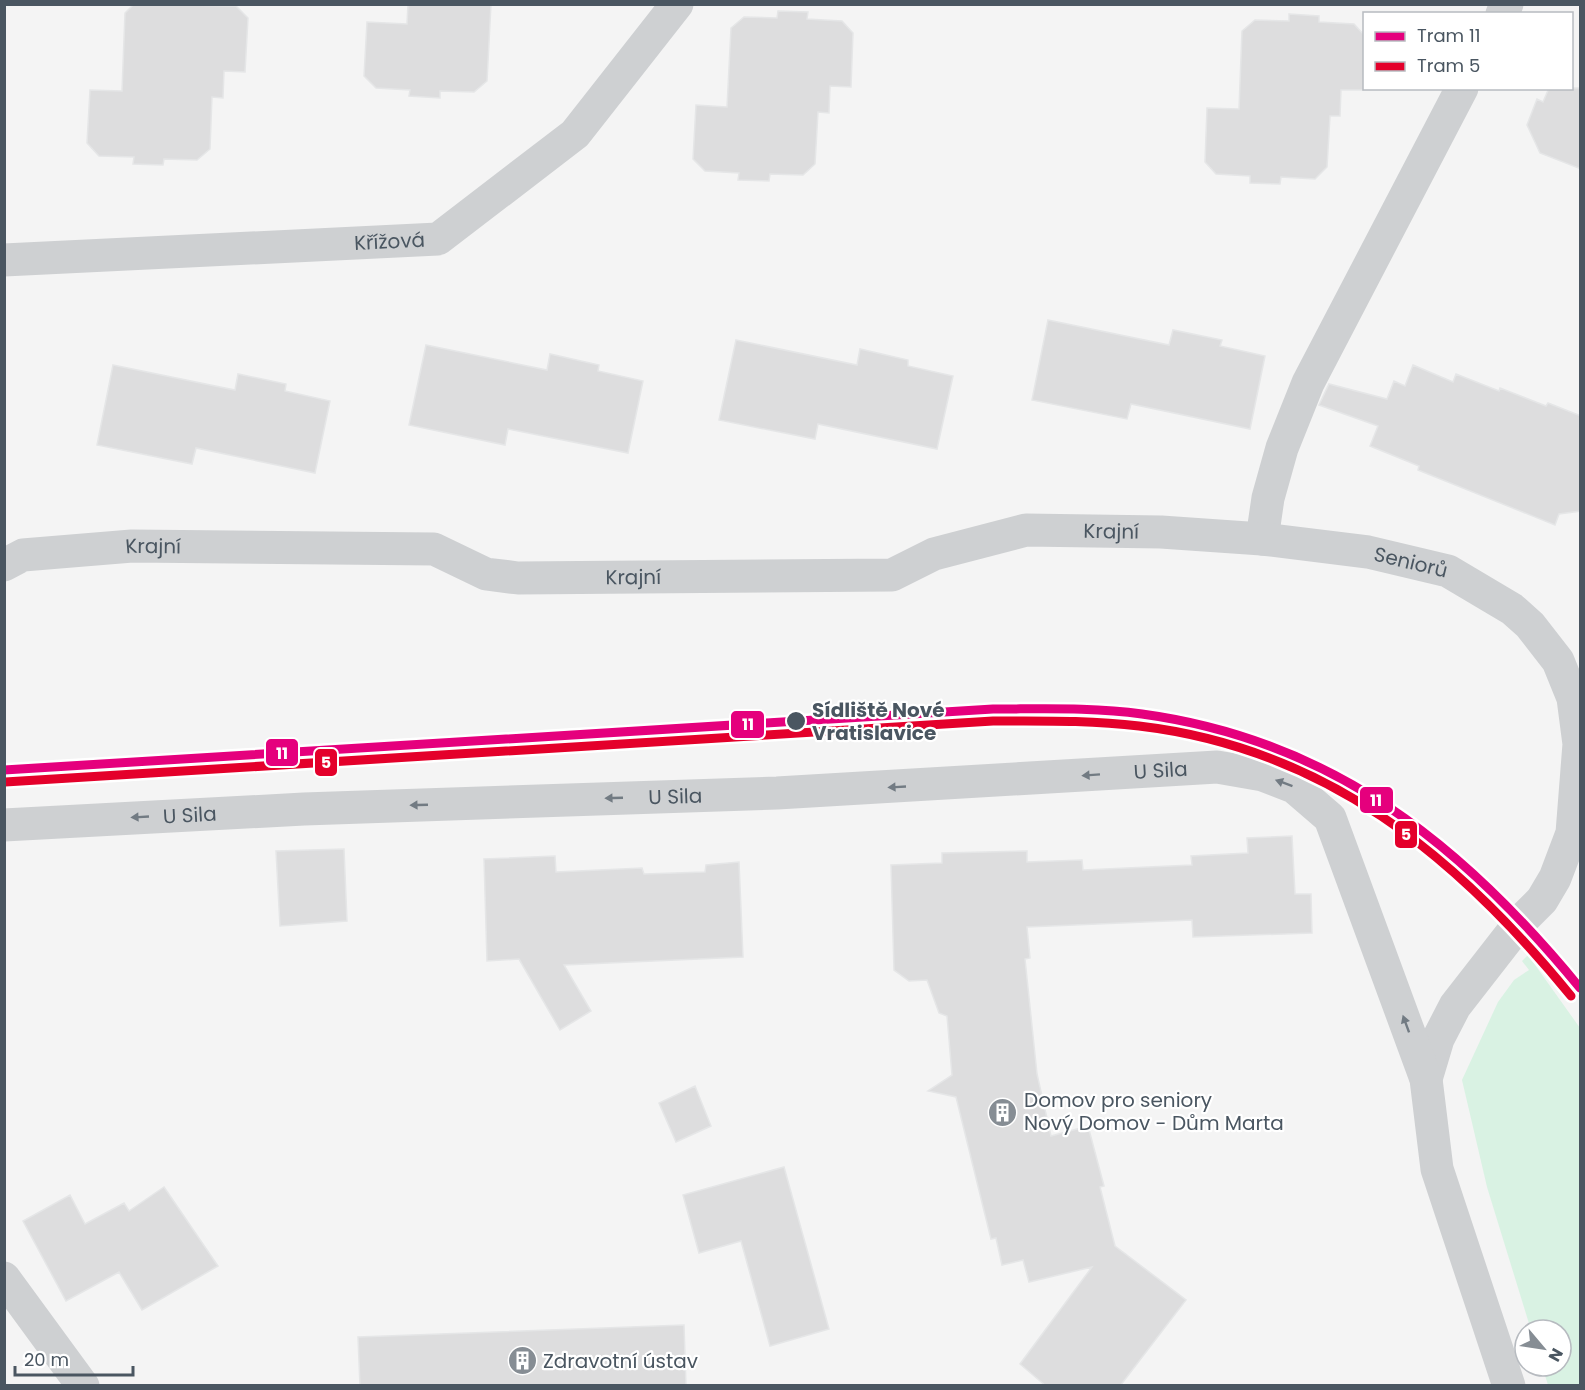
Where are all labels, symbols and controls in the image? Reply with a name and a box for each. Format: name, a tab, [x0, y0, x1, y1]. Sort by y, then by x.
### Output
legend	[1363, 12, 1573, 90]
text: Tram 11	[1417, 23, 1481, 48]
text: Tram 5	[1417, 53, 1480, 78]
street label: Křížová	[353, 226, 426, 257]
street label: Krajní	[1083, 517, 1139, 546]
street label: Krajní	[124, 532, 181, 561]
street label: Seniorů	[1371, 540, 1451, 584]
street label: Krajní	[605, 563, 661, 591]
place label: Sídliště Nové Vratislavice	[812, 696, 945, 747]
line badge: 11	[730, 710, 765, 739]
marker: Sídliště Nové Vratislavice	[785, 710, 807, 732]
text: 11	[742, 713, 754, 736]
line badge: 11	[265, 738, 299, 767]
text: 11	[276, 742, 288, 765]
line badge: 5	[314, 748, 338, 777]
text: 5	[321, 751, 331, 774]
street label: U Sila	[1133, 755, 1188, 786]
one-way arrow	[1082, 771, 1101, 780]
one-way arrow	[1275, 777, 1293, 787]
street label: U Sila	[648, 782, 703, 811]
one-way arrow	[887, 782, 906, 791]
line badge: 11	[1359, 786, 1394, 814]
text: 11	[1370, 789, 1382, 812]
one-way arrow	[604, 793, 623, 803]
street label: U Sila	[162, 800, 217, 831]
one-way arrow	[409, 800, 428, 809]
one-way arrow	[130, 813, 149, 822]
line badge: 5	[1394, 820, 1418, 849]
text: 5	[1401, 823, 1411, 846]
one-way arrow	[1400, 1015, 1410, 1033]
place label: Domov pro seniory Nový Domov - Dům Marta	[1024, 1086, 1284, 1137]
building icon: Domov pro seniory Nový Domov - Dům Marta	[987, 1096, 1019, 1128]
north arrow	[1513, 1318, 1573, 1378]
scale bar	[15, 1339, 134, 1377]
text: N	[1543, 1344, 1569, 1366]
building icon: Zdravotní ústav	[506, 1345, 538, 1377]
text: 20 m	[24, 1347, 69, 1372]
place label: Zdravotní ústav	[543, 1347, 698, 1375]

